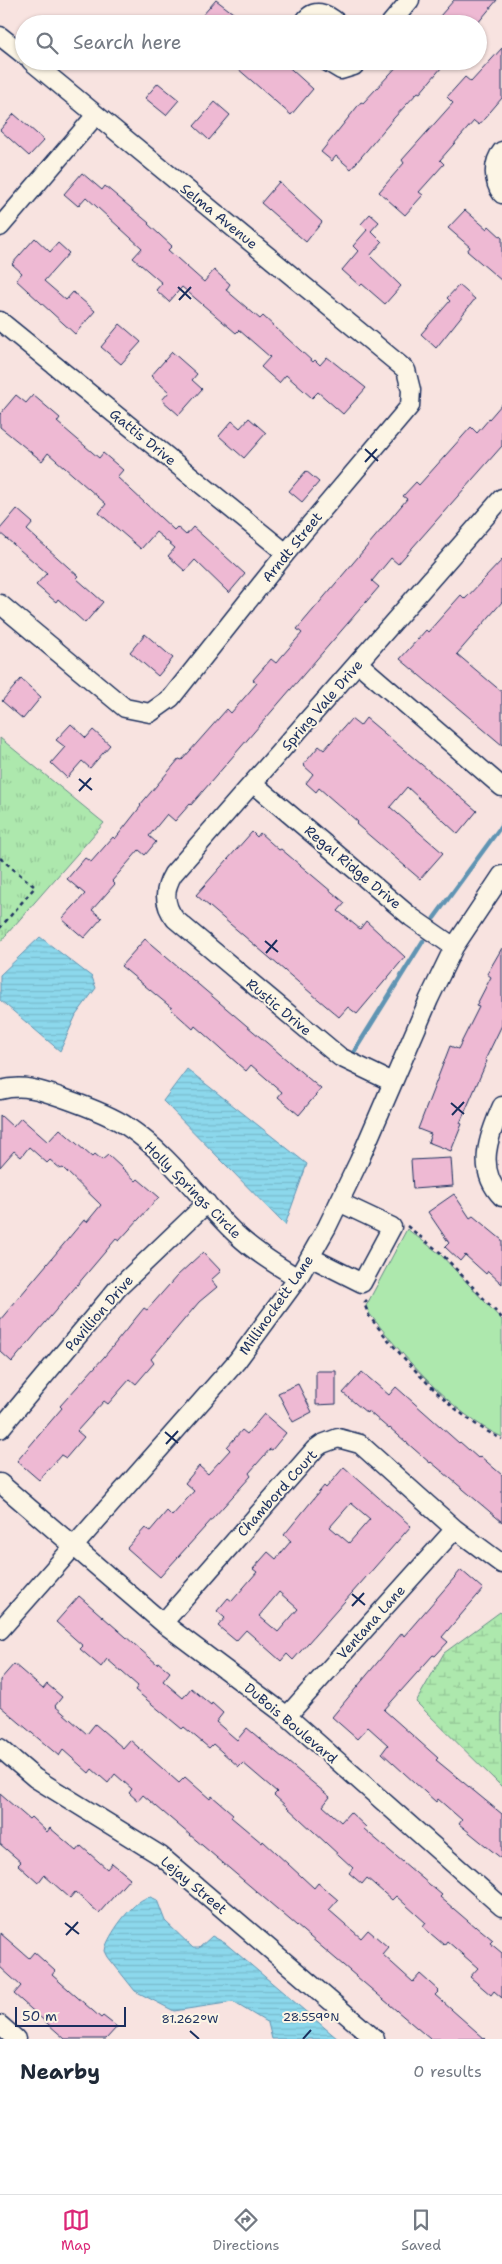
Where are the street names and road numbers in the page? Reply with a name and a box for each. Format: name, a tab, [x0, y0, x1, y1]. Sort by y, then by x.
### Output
street label: Selma Avenue	[177, 179, 261, 253]
street label: Gattis Drive	[106, 405, 180, 469]
street label: Arndt Street	[258, 508, 326, 586]
street label: Spring Vale Drive	[277, 656, 367, 754]
street label: Regal Ridge Drive	[301, 821, 405, 913]
street label: Rustic Drive	[243, 974, 315, 1040]
street label: Holly Springs Circle	[141, 1138, 245, 1242]
street label: Millinockett Lane	[235, 1252, 317, 1358]
street label: Pavillion Drive	[61, 1271, 137, 1355]
street label: Chambord Court	[233, 1446, 321, 1540]
street label: Ventana Lane	[333, 1581, 409, 1663]
street label: DuBois Boulevard	[241, 1679, 341, 1767]
street label: Lejay Street	[157, 1852, 231, 1918]

